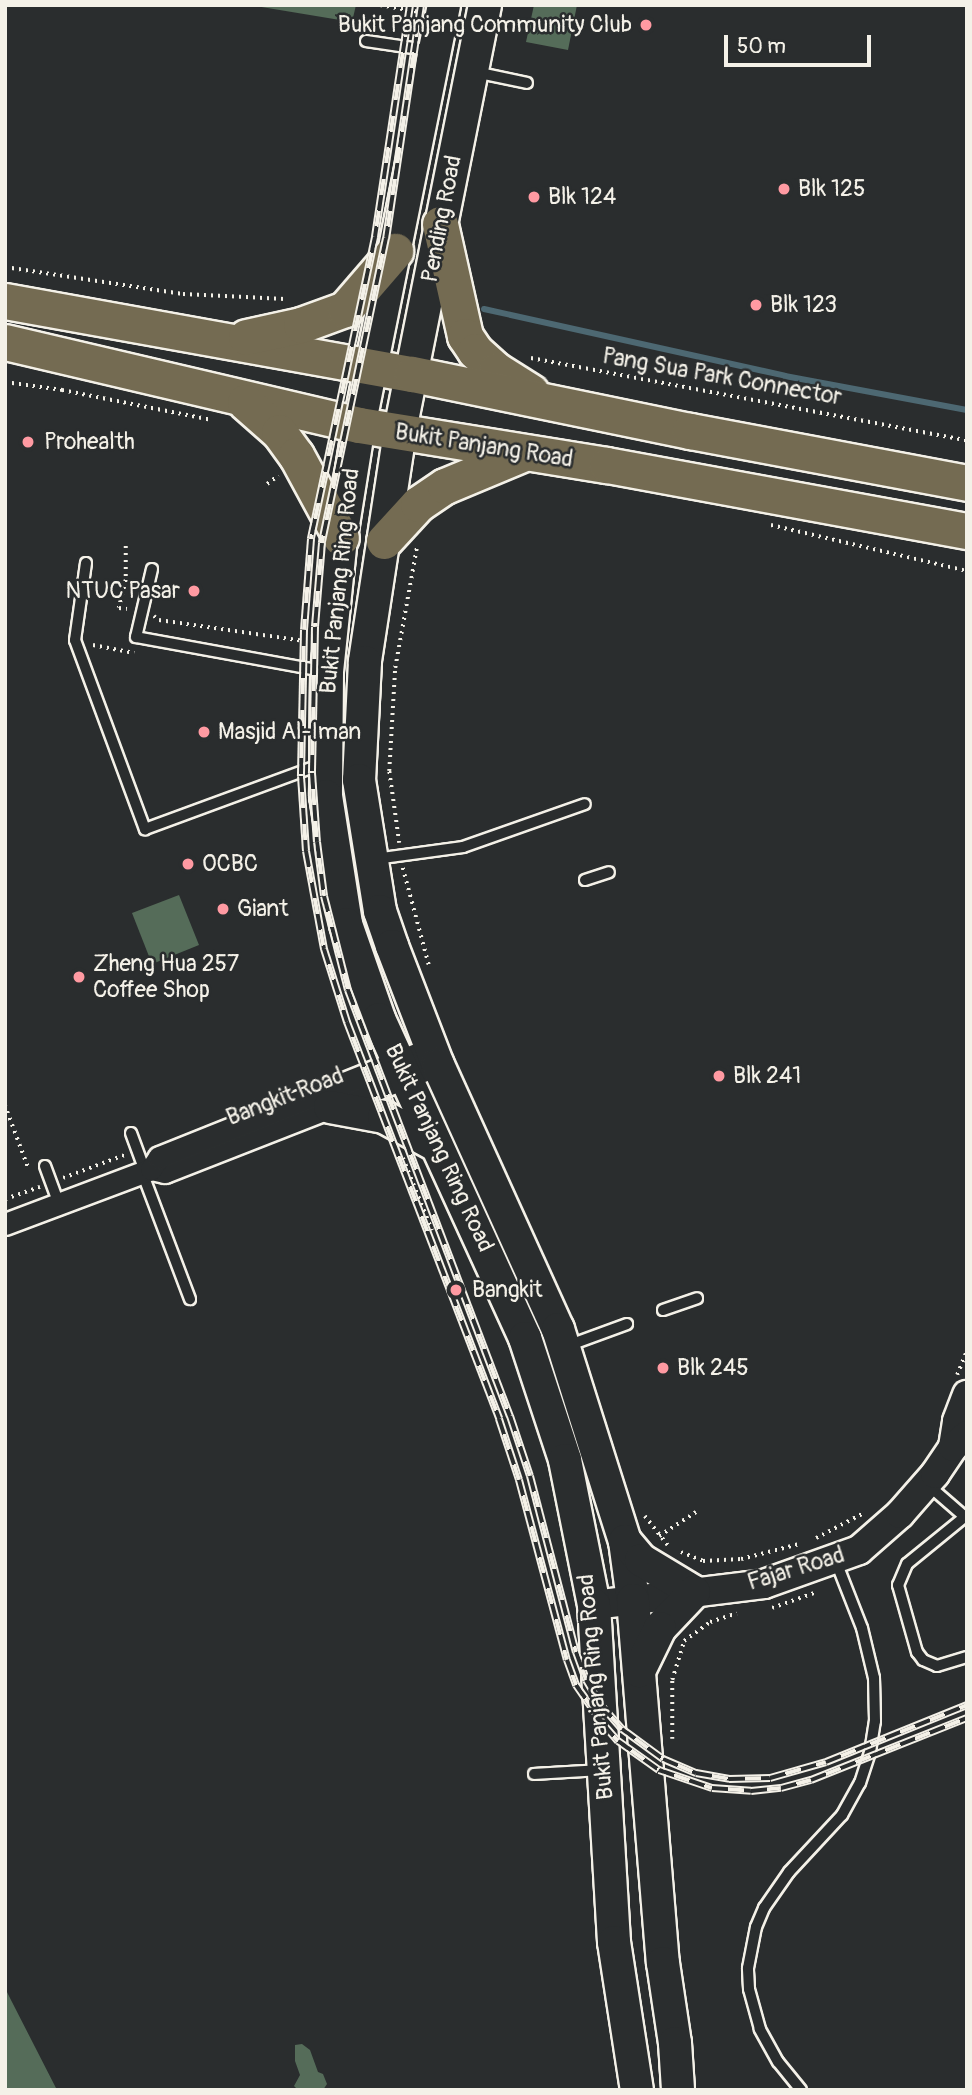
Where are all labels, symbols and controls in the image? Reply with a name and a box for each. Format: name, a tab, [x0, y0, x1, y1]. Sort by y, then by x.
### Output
place label: Bukit Panjang Community Club	[338, 11, 632, 39]
marker: Bukit Panjang Community Club	[638, 17, 654, 33]
scale bar	[727, 21, 874, 65]
text: 50 m	[737, 33, 786, 60]
street label: Pending Road	[416, 153, 468, 285]
place label: Blk 125	[798, 175, 865, 203]
marker: Blk 125	[776, 181, 792, 197]
place label: Blk 124	[548, 183, 616, 211]
marker: Blk 124	[526, 189, 542, 205]
place label: Blk 123	[770, 291, 837, 319]
marker: Blk 123	[748, 297, 764, 313]
street label: Pang Sua Park Connector	[600, 342, 844, 412]
street label: Bukit Panjang Road	[393, 418, 575, 474]
place label: Prohealth	[44, 428, 135, 456]
marker: Prohealth	[18, 432, 38, 452]
street label: Bukit Panjang Ring Road	[314, 467, 366, 695]
place label: NTUC Pasar	[66, 577, 180, 605]
marker: NTUC Pasar	[186, 583, 202, 599]
place label: Masjid Al-Iman	[218, 718, 361, 746]
marker: Masjid Al-Iman	[196, 724, 212, 740]
place label: OCBC	[202, 850, 258, 878]
marker: OCBC	[180, 856, 196, 872]
place label: Giant	[237, 895, 288, 923]
marker: Giant	[215, 901, 231, 917]
place label: Zheng Hua 257 Coffee Shop	[93, 950, 239, 1004]
marker: Zheng Hua 257 Coffee Shop	[71, 969, 87, 985]
street label: Bukit Panjang Ring Road	[379, 1039, 499, 1257]
street label: Bangkit Road	[223, 1062, 347, 1132]
place label: Blk 241	[733, 1062, 801, 1090]
marker: Blk 241	[711, 1068, 727, 1084]
place label: Bangkit	[472, 1276, 543, 1304]
marker: Bangkit	[446, 1280, 466, 1300]
place label: Blk 245	[677, 1354, 749, 1382]
marker: Blk 245	[655, 1360, 671, 1376]
street label: Fajar Road	[744, 1541, 848, 1597]
street label: Bukit Panjang Ring Road	[572, 1573, 620, 1801]

